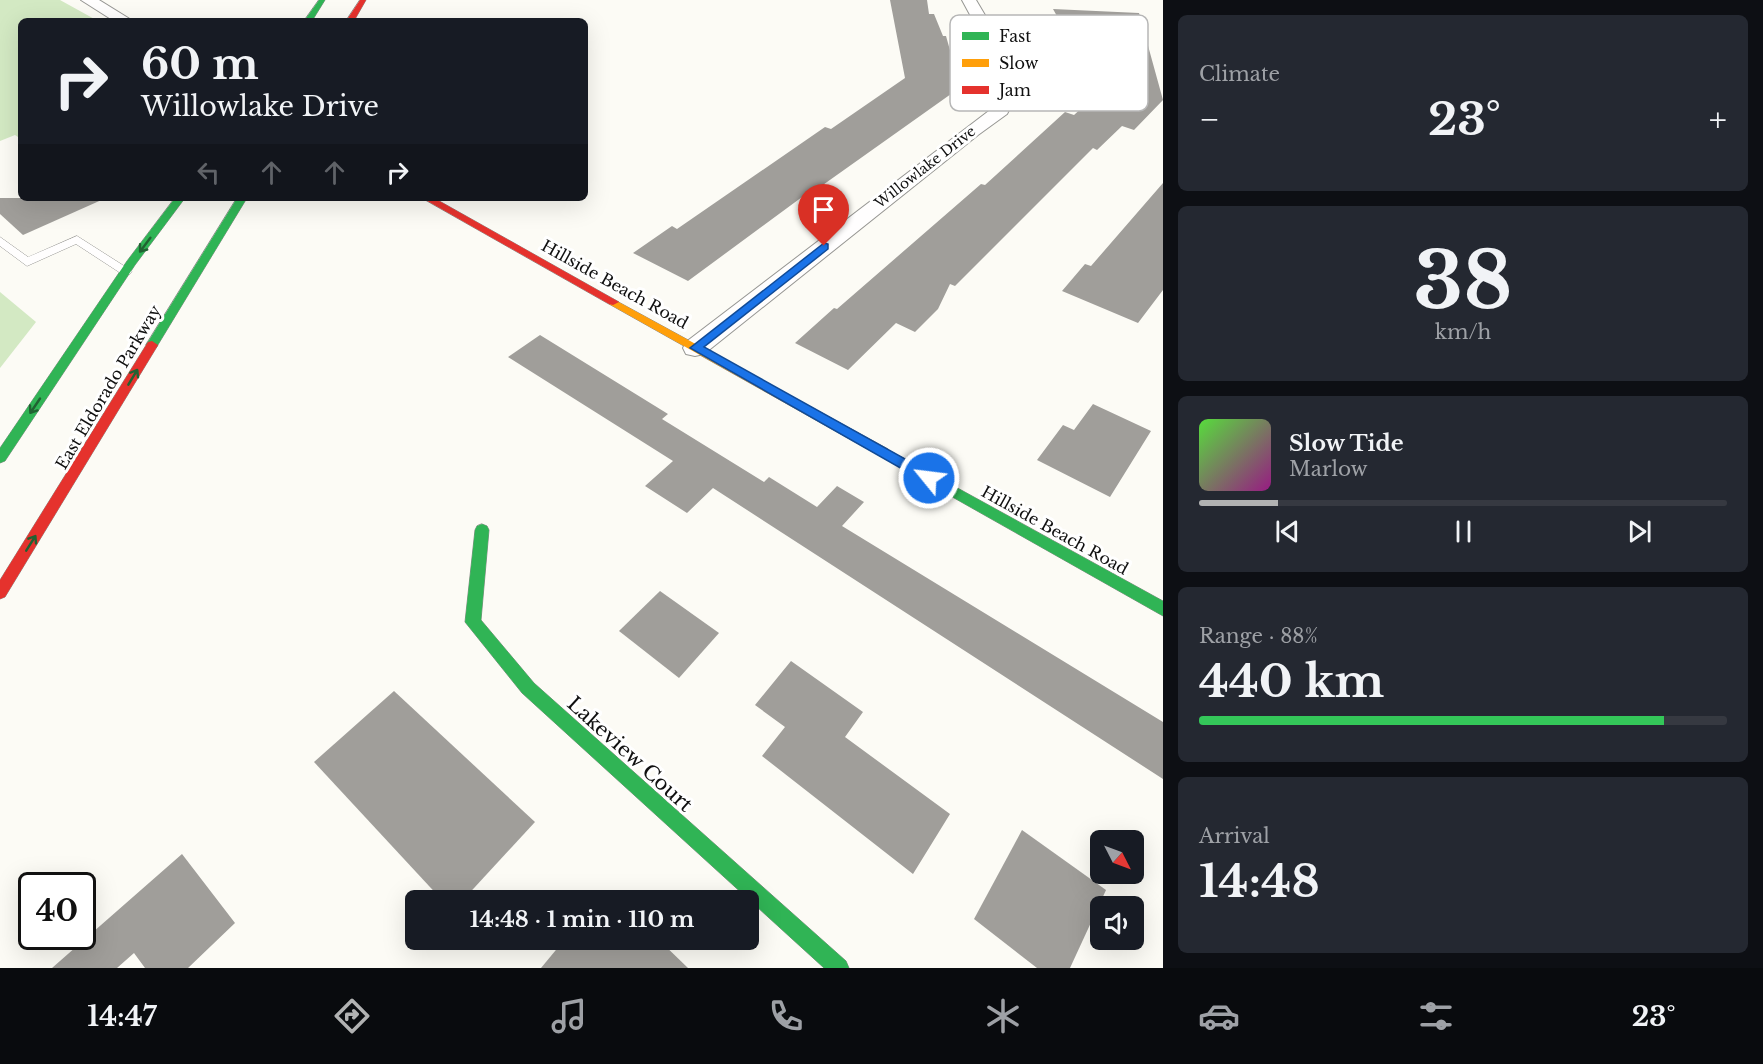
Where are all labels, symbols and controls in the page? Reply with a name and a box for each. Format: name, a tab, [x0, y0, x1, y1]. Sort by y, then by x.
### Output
legend	[950, 15, 1148, 111]
text: Fast	[999, 26, 1031, 46]
text: 60 m	[141, 38, 259, 90]
icon: right	[42, 42, 120, 120]
text: Slow	[999, 53, 1039, 73]
text: Climate	[1199, 62, 1280, 86]
text: Jam	[997, 80, 1031, 100]
text: Willowlake Drive	[141, 90, 379, 123]
text: 23°	[1428, 91, 1501, 147]
text: −	[1199, 99, 1220, 140]
text: +	[1709, 99, 1727, 140]
street label: Willowlake Drive	[870, 122, 979, 213]
icon: left	[192, 156, 225, 189]
icon: ahead	[255, 156, 288, 189]
icon: ahead	[318, 156, 351, 189]
icon: right	[381, 156, 414, 189]
pin	[798, 184, 849, 246]
icon: arrive	[807, 193, 840, 226]
text: 38	[1413, 232, 1513, 329]
street label: Hillside Beach Road	[538, 235, 692, 333]
one-way arrow	[138, 236, 151, 252]
street label: East Eldorado Parkway	[51, 301, 165, 473]
text: km/h	[1435, 320, 1491, 344]
one-way arrow	[128, 369, 140, 386]
one-way arrow	[29, 397, 41, 414]
text: Slow Tide	[1289, 430, 1404, 457]
position arrow	[897, 446, 961, 510]
text: Marlow	[1289, 457, 1368, 481]
street label: Hillside Beach Road	[978, 481, 1132, 579]
icon: previous	[1271, 515, 1304, 548]
icon: pause	[1447, 515, 1480, 548]
icon: next	[1623, 515, 1656, 548]
one-way arrow	[25, 536, 37, 552]
text: Range · 88%	[1199, 624, 1318, 648]
text: 440 km	[1199, 653, 1384, 709]
street label: Lakeview Court	[562, 691, 698, 817]
text: Arrival	[1199, 824, 1270, 848]
north arrow	[1090, 830, 1144, 884]
map controls	[1090, 830, 1144, 950]
text: 14:48	[1199, 853, 1320, 909]
speed limit sign: 40	[18, 872, 96, 950]
button: sound	[1090, 896, 1144, 950]
text: 14:48 · 1 min · 110 m	[470, 906, 694, 933]
icon: directions	[331, 995, 373, 1037]
icon: music	[548, 995, 590, 1037]
icon: phone	[765, 995, 807, 1037]
icon: climate	[982, 995, 1024, 1037]
icon: car	[1198, 995, 1240, 1037]
icon: filters	[1415, 995, 1457, 1037]
text: 14:47	[87, 1000, 157, 1033]
text: 23°	[1632, 1000, 1676, 1033]

